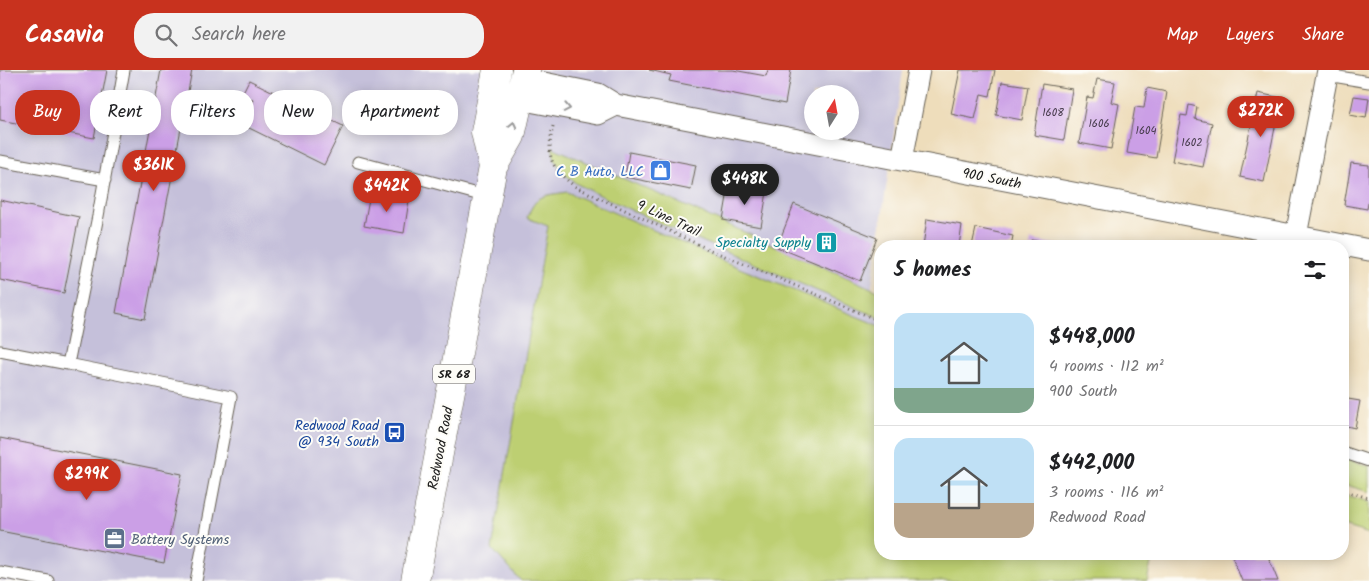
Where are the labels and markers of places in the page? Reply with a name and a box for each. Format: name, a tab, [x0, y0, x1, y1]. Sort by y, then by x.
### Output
pin: $272K	[1226, 96, 1296, 138]
pin: $361K	[119, 150, 189, 192]
shop icon: C B Auto, LLC	[648, 159, 672, 183]
place label: C B Auto, LLC	[556, 161, 644, 183]
pin: $448K	[710, 164, 780, 206]
pin: $442K	[352, 170, 422, 213]
building icon: Specialty Supply	[815, 230, 839, 254]
place label: Specialty Supply	[716, 232, 811, 254]
place label: Redwood Road @ 934 South	[295, 415, 380, 453]
bus stop icon: Redwood Road @ 934 South	[383, 421, 407, 445]
pin: $299K	[52, 458, 122, 501]
office icon: Battery Systems	[103, 527, 127, 551]
place label: Battery Systems	[131, 529, 229, 551]

